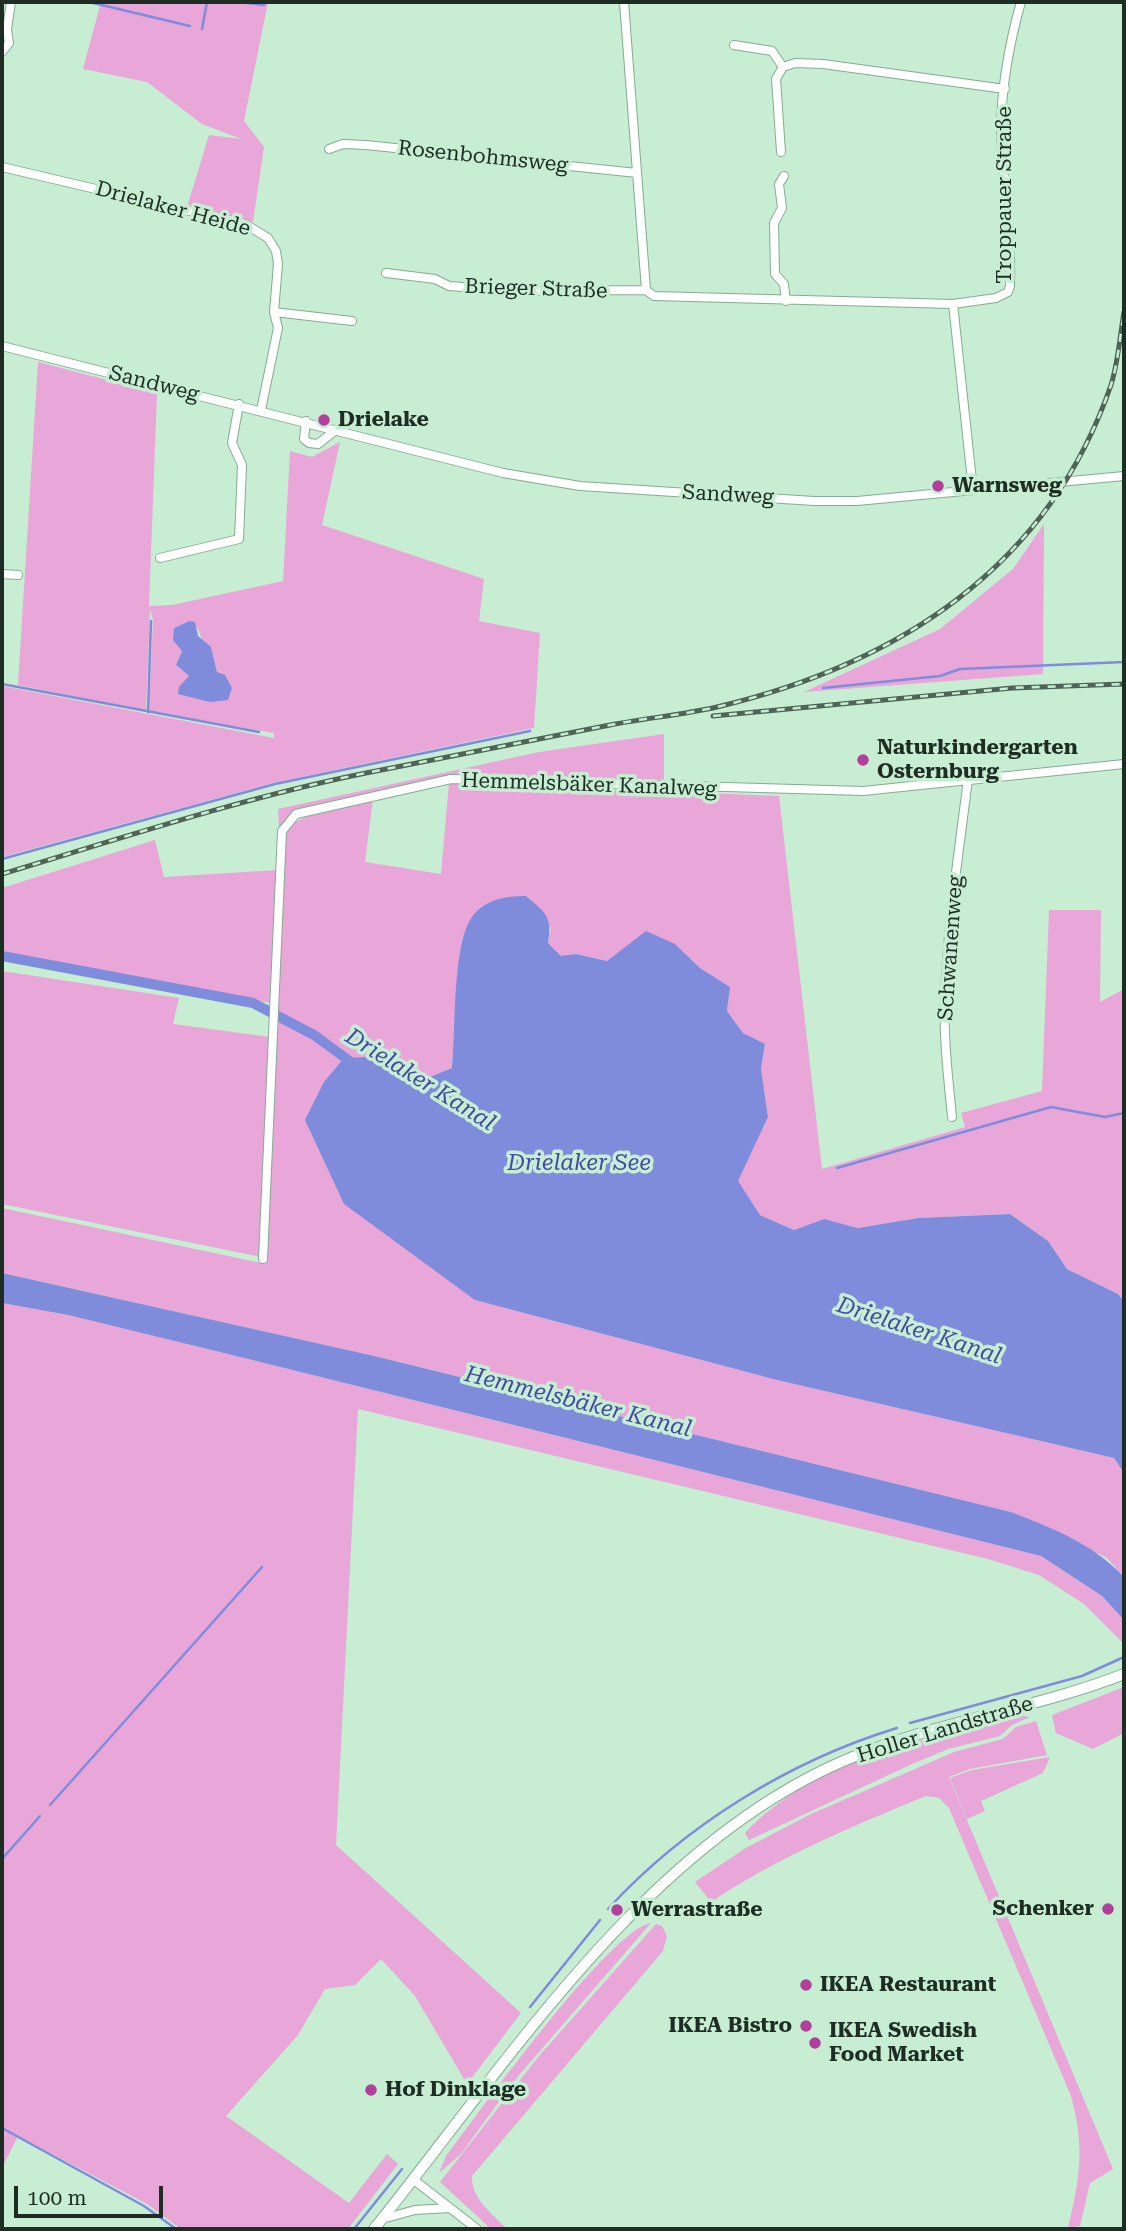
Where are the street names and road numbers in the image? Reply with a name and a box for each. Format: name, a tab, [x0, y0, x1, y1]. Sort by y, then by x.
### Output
street label: Troppauer Straße	[992, 106, 1018, 284]
street label: Rosenbohmsweg	[397, 136, 569, 178]
street label: Drielaker Heide	[93, 176, 253, 242]
street label: Brieger Straße	[464, 274, 608, 304]
street label: Sandweg	[106, 361, 202, 407]
street label: Sandweg	[681, 480, 775, 510]
street label: Hemmelsbäker Kanalweg	[461, 768, 717, 802]
street label: Schwanenweg	[933, 874, 969, 1022]
street label: Holler Landstraße	[854, 1691, 1036, 1769]

